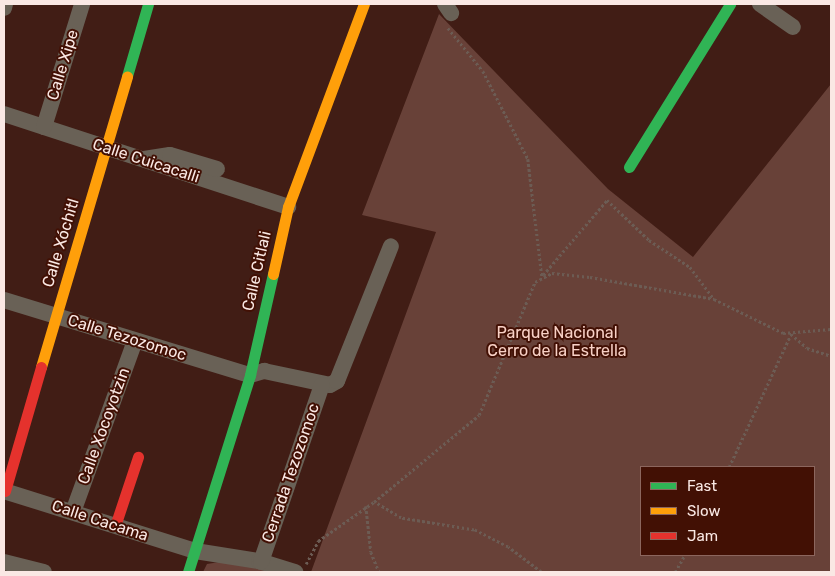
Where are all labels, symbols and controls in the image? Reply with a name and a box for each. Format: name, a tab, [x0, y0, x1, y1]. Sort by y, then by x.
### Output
street label: Calle Xipe	[43, 27, 83, 103]
street label: Calle Cuicacalli	[90, 135, 202, 187]
street label: Calle Xóchitl	[38, 196, 84, 290]
street label: Calle Citlali	[238, 229, 276, 313]
street label: Calle Tezozomoc	[65, 311, 189, 365]
park label: Parque Nacional Cerro de la Estrella	[487, 323, 627, 361]
street label: Calle Xocoyotzin	[74, 365, 134, 487]
street label: Cerrada Tezozomoc	[258, 401, 324, 545]
legend	[640, 466, 815, 556]
text: Fast	[687, 477, 717, 495]
street label: Calle Cacama	[49, 496, 151, 546]
text: Slow	[687, 502, 720, 520]
text: Jam	[687, 527, 718, 545]

